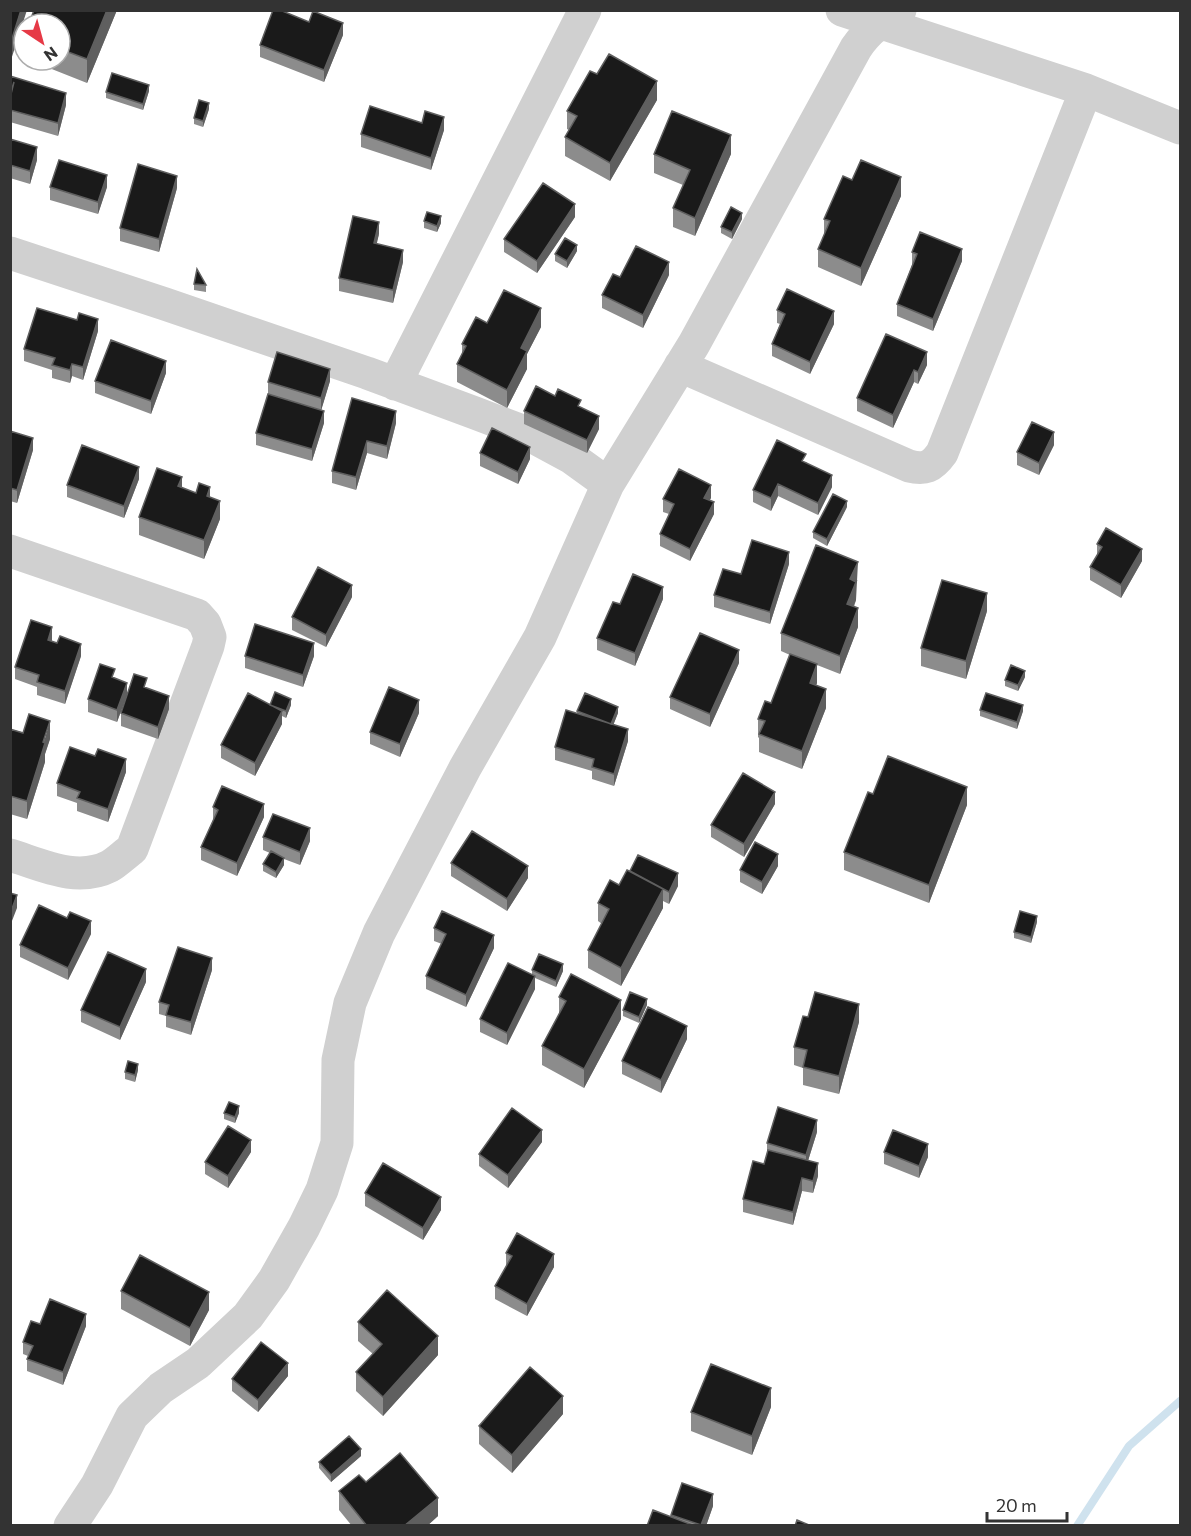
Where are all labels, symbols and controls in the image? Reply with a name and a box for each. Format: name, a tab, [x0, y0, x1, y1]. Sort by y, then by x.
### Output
north arrow	[12, 12, 72, 72]
text: N	[41, 43, 62, 66]
scale bar	[987, 1485, 1066, 1523]
text: 20 m	[996, 1494, 1037, 1516]

